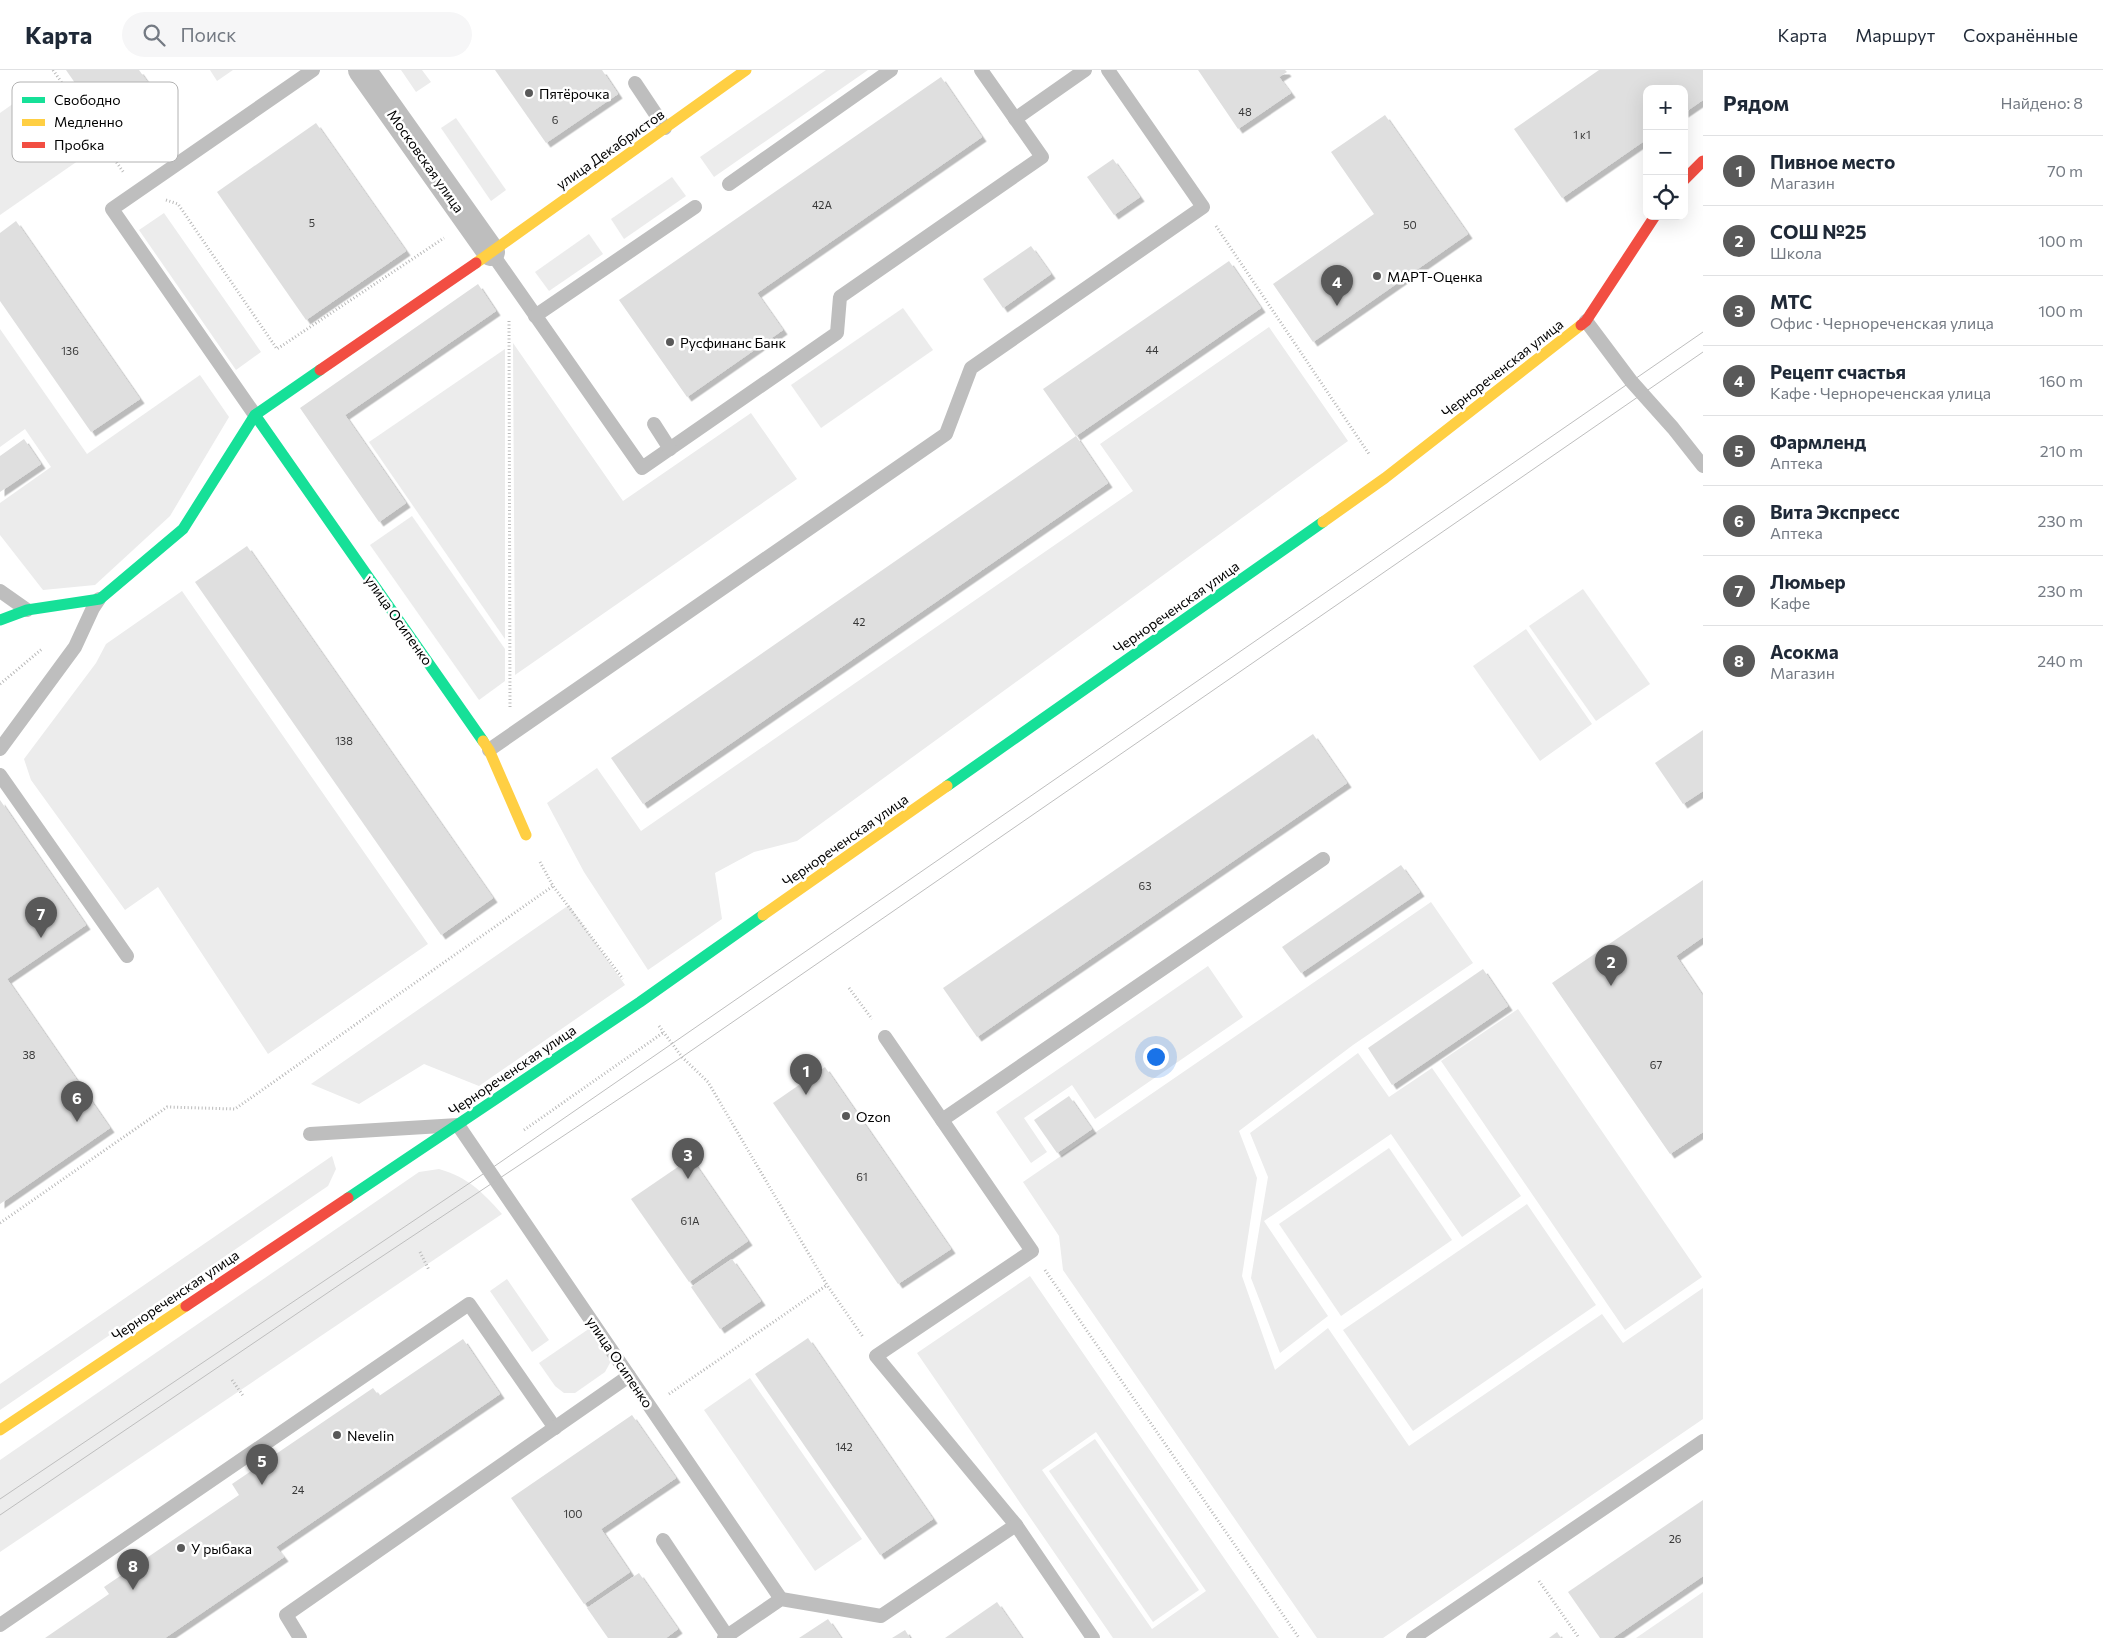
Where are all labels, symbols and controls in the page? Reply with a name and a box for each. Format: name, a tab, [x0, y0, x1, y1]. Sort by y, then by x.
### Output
search box	[122, 12, 472, 57]
text: Карта	[25, 20, 92, 49]
icon: search	[140, 21, 168, 49]
text: Поиск	[180, 23, 236, 46]
text: Карта	[1778, 24, 1827, 46]
text: Маршрут	[1855, 24, 1935, 46]
text: Сохранённые	[1963, 24, 2078, 46]
legend	[12, 82, 178, 162]
place label: Пятёрочка	[539, 85, 609, 102]
map controls	[1643, 85, 1688, 220]
button: +	[1643, 85, 1688, 130]
marker: Пятёрочка	[523, 87, 535, 99]
text: Рядом	[1723, 90, 1789, 115]
text: Свободно	[54, 91, 121, 108]
text: Найдено: 8	[2000, 93, 2083, 112]
street label: улица Декабристов	[553, 105, 667, 193]
house number: 48	[1238, 105, 1252, 118]
street label: Московская улица	[384, 106, 468, 216]
text: Медленно	[54, 113, 123, 130]
house number: 6	[552, 113, 559, 126]
house number: 1 к1	[1573, 128, 1591, 141]
button: −	[1643, 130, 1688, 175]
text: Пробка	[54, 136, 104, 153]
text: Пивное место	[1770, 150, 1895, 173]
text: 1	[1735, 161, 1743, 180]
text: 70 m	[2047, 161, 2083, 180]
text: Магазин	[1770, 173, 1835, 192]
button: locate	[1643, 175, 1688, 220]
house number: 42А	[812, 198, 832, 211]
house number: 5	[309, 216, 315, 229]
house number: 50	[1403, 218, 1417, 231]
text: СОШ №25	[1770, 220, 1867, 243]
text: 2	[1734, 231, 1744, 250]
text: 100 m	[2038, 231, 2083, 250]
text: Школа	[1770, 243, 1822, 262]
pin: 4	[1321, 265, 1353, 306]
place label: МАРТ-Оценка	[1387, 268, 1483, 285]
marker: МАРТ-Оценка	[1371, 270, 1383, 282]
text: МТС	[1770, 290, 1812, 313]
text: 3	[1734, 301, 1744, 320]
text: 100 m	[2038, 301, 2083, 320]
text: Офис · Чернореченская улица	[1770, 313, 1994, 332]
street label: Чернореченская улица	[1438, 315, 1566, 421]
place label: Русфинанс Банк	[680, 334, 787, 351]
marker: Русфинанс Банк	[664, 336, 676, 348]
house number: 44	[1145, 343, 1159, 356]
house number: 136	[61, 344, 79, 357]
text: Рецепт счастья	[1770, 360, 1906, 383]
text: 4	[1734, 371, 1744, 390]
text: 160 m	[2039, 371, 2083, 390]
text: Кафе · Чернореченская улица	[1770, 383, 1991, 402]
text: Фармленд	[1770, 430, 1866, 453]
text: 5	[1734, 441, 1744, 460]
text: 210 m	[2040, 441, 2083, 460]
text: Аптека	[1770, 453, 1823, 472]
text: Вита Экспресс	[1770, 500, 1900, 523]
text: 6	[1734, 511, 1744, 530]
text: 230 m	[2038, 511, 2083, 530]
text: Аптека	[1770, 523, 1823, 542]
street label: Чернореченская улица	[1110, 557, 1242, 657]
text: Люмьер	[1770, 570, 1846, 593]
street label: улица Осипенко	[362, 572, 436, 668]
text: 7	[1735, 581, 1743, 600]
text: 230 m	[2038, 581, 2083, 600]
text: Кафе	[1770, 593, 1810, 612]
house number: 42	[853, 615, 865, 628]
text: Асокма	[1770, 640, 1839, 663]
text: 8	[1734, 651, 1744, 670]
text: 240 m	[2037, 651, 2083, 670]
text: Магазин	[1770, 663, 1835, 682]
house number: 138	[335, 734, 353, 747]
street label: Чернореченская улица	[779, 790, 911, 890]
house number: 63	[1139, 879, 1151, 892]
pin: 7	[25, 897, 57, 938]
pin: 2	[1595, 945, 1627, 986]
street label: Чернореченская улица	[445, 1021, 579, 1119]
your location	[1143, 1044, 1169, 1070]
house number: 38	[23, 1048, 36, 1061]
pin: 1	[790, 1054, 822, 1095]
house number: 67	[1650, 1058, 1662, 1071]
pin: 6	[61, 1081, 93, 1122]
place label: Ozon	[856, 1108, 891, 1125]
marker: Ozon	[840, 1110, 852, 1122]
pin: 3	[672, 1138, 704, 1179]
house number: 61	[856, 1170, 868, 1183]
house number: 61А	[681, 1214, 700, 1227]
street label: Чернореченская улица	[108, 1246, 242, 1344]
street label: улица Осипенко	[583, 1313, 657, 1411]
place label: Nevelin	[347, 1427, 394, 1444]
marker: Nevelin	[331, 1429, 343, 1441]
house number: 142	[835, 1440, 853, 1453]
pin: 5	[246, 1444, 278, 1485]
house number: 24	[292, 1483, 305, 1496]
house number: 100	[563, 1507, 583, 1520]
house number: 26	[1669, 1532, 1682, 1545]
place label: У рыбака	[191, 1540, 252, 1557]
marker: У рыбака	[175, 1542, 187, 1554]
pin: 8	[117, 1549, 149, 1590]

